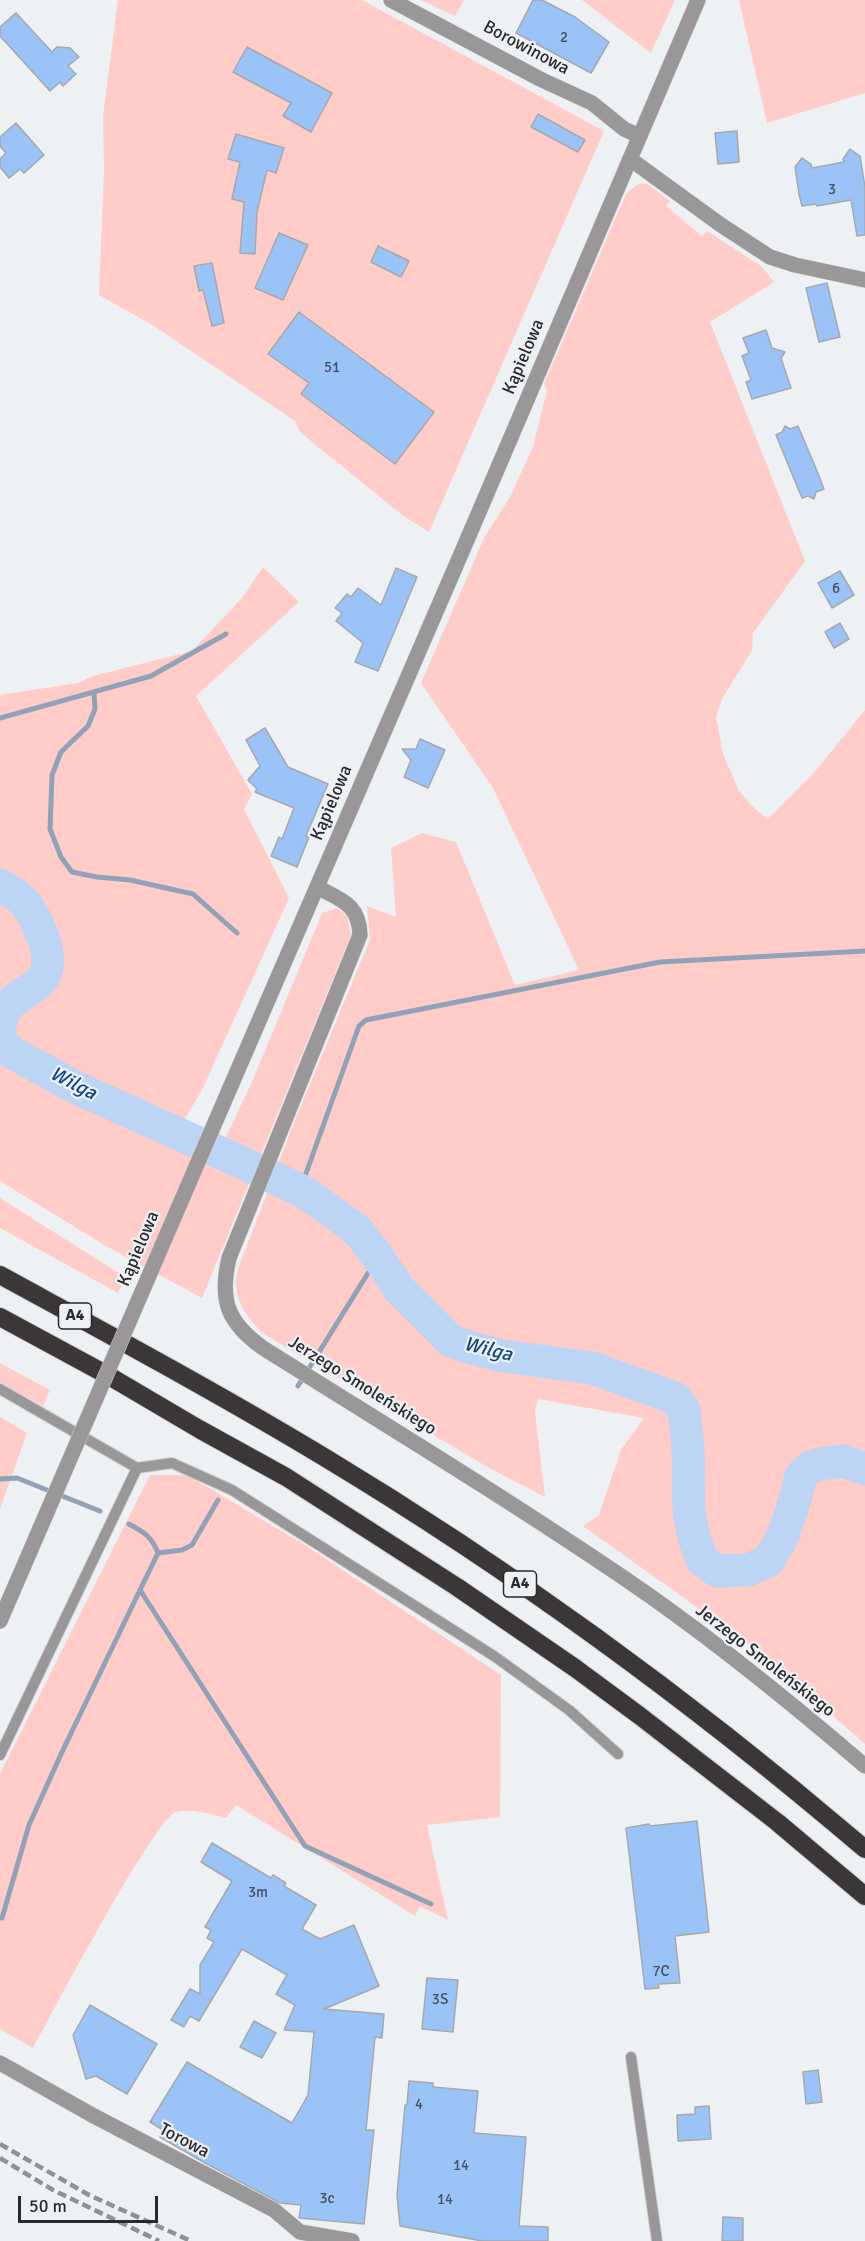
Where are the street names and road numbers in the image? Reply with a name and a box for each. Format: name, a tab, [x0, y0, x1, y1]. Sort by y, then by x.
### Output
street label: Borowinowa	[479, 16, 573, 80]
street label: Kąpielowa	[499, 316, 549, 398]
street label: Kąpielowa	[307, 762, 357, 844]
street label: Kąpielowa	[114, 1208, 164, 1290]
road number: A4	[58, 1303, 92, 1329]
street label: Jerzego Smoleńskiego	[284, 1332, 440, 1440]
road number: A4	[504, 1571, 536, 1597]
street label: Jerzego Smoleńskiego	[691, 1600, 839, 1722]
street label: Torowa	[155, 2119, 213, 2163]

